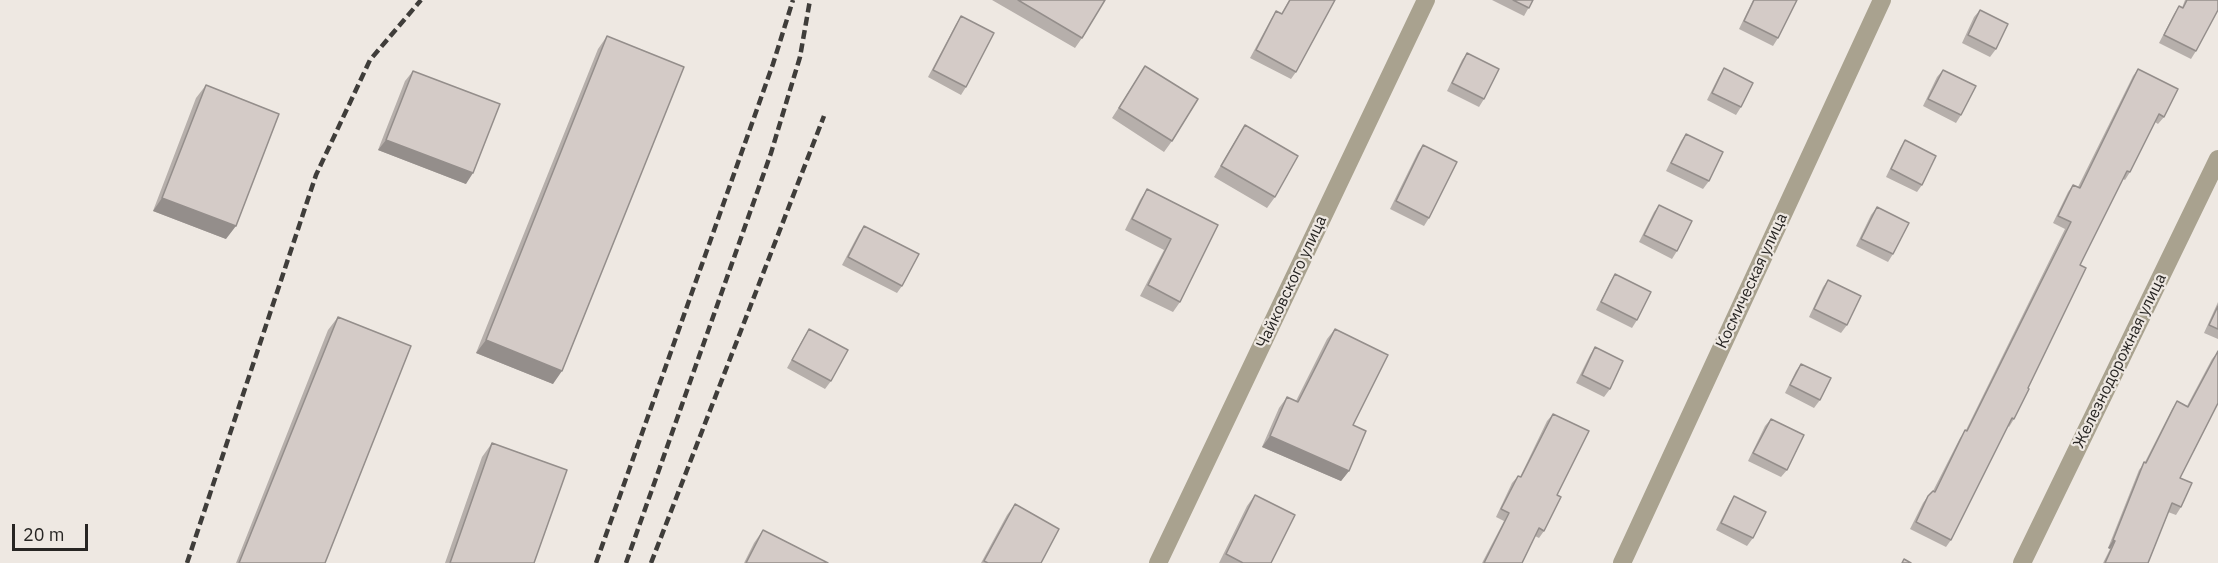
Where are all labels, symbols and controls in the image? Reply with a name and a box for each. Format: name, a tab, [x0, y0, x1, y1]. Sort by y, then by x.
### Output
street label: Космическая улица	[1712, 210, 1792, 352]
street label: Чайковского улица	[1253, 213, 1331, 351]
street label: Железнодорожная улица	[2069, 271, 2171, 451]
scale bar	[15, 512, 92, 550]
text: 20 m	[23, 523, 65, 546]

